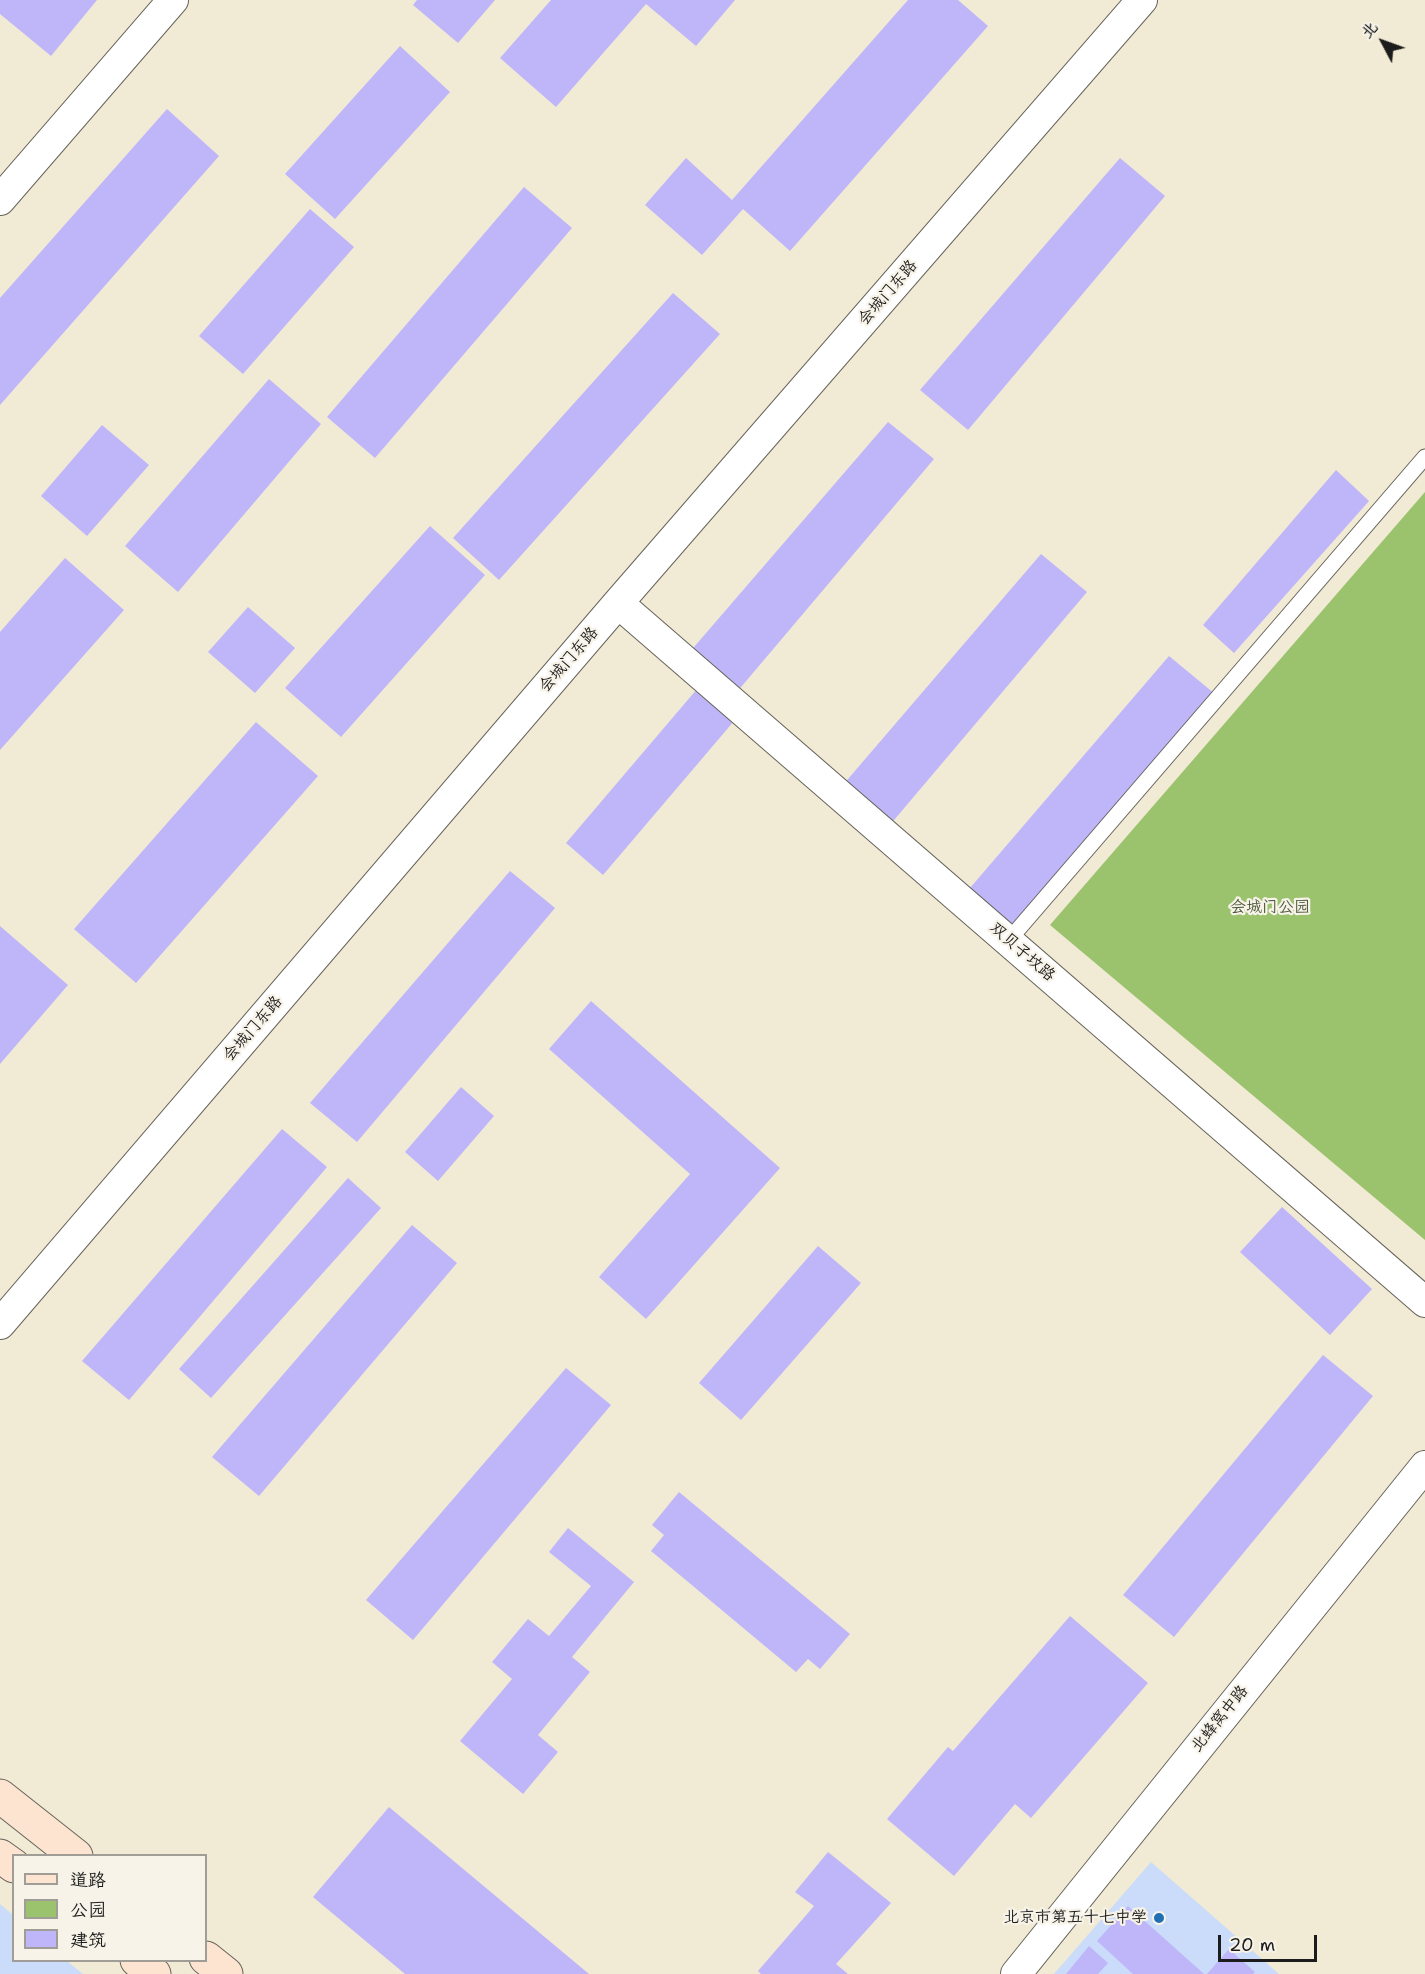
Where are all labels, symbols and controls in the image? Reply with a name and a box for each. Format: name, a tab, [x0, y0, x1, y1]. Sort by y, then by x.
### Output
north arrow	[1353, 12, 1413, 72]
text: 北	[1356, 17, 1382, 43]
street label: 会城门东路	[855, 257, 921, 329]
street label: 会城门东路	[536, 624, 602, 696]
park label: 会城门公园	[1230, 898, 1310, 918]
street label: 双贝子坟路	[986, 919, 1058, 985]
street label: 会城门东路	[220, 993, 286, 1065]
street label: 北蜂窝中路	[1187, 1682, 1253, 1756]
legend	[12, 1854, 207, 1962]
text: 道路	[70, 1868, 106, 1892]
text: 公园	[70, 1898, 106, 1922]
place label: 北京市第五十七中学	[1003, 1908, 1147, 1928]
marker: 北京市第五十七中学	[1152, 1911, 1166, 1925]
scale bar	[1221, 1923, 1320, 1961]
text: 建筑	[70, 1928, 106, 1952]
text: 20 m	[1229, 1933, 1275, 1957]

